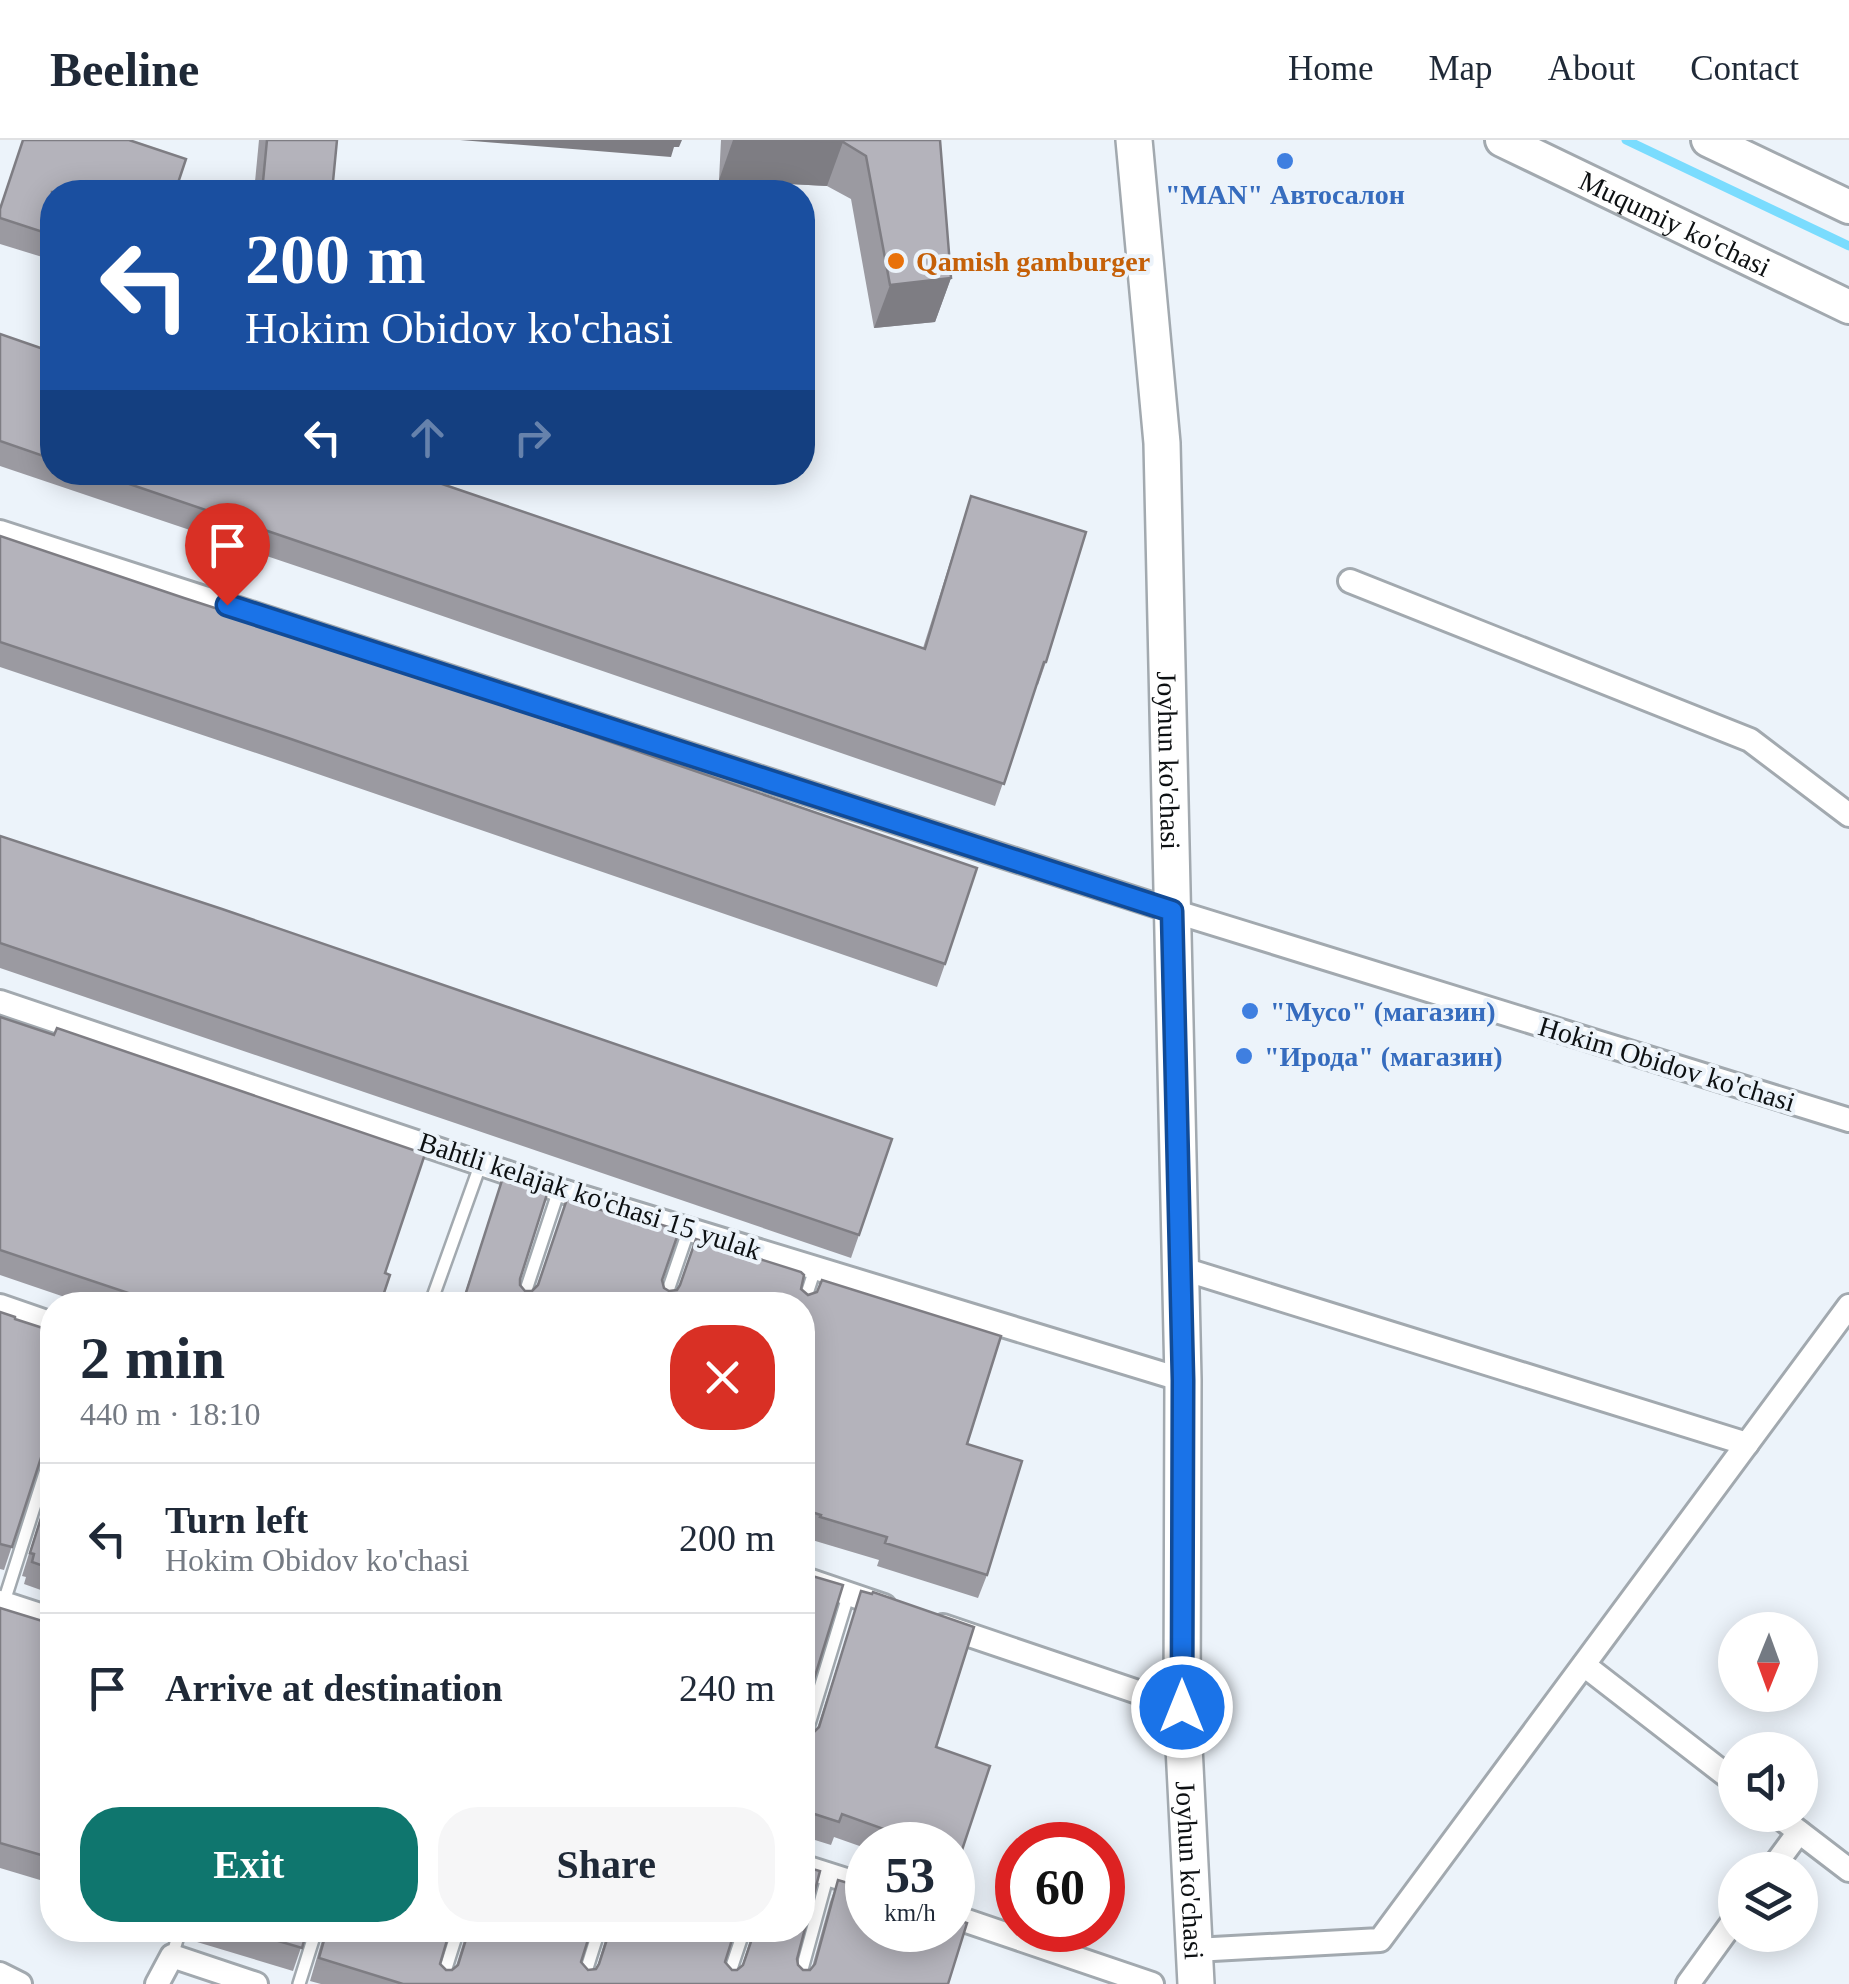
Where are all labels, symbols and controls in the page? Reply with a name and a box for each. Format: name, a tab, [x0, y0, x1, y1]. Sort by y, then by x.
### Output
text: Beeline	[50, 43, 199, 96]
text: Home	[1288, 49, 1373, 88]
text: Map	[1428, 49, 1493, 88]
text: About	[1548, 49, 1635, 88]
text: Contact	[1690, 49, 1799, 88]
marker: "MAN" Автосалон	[1274, 150, 1296, 172]
street label: Muqumiy ko'chasi	[1575, 164, 1776, 282]
place label: "MAN" Автосалон	[1165, 179, 1405, 210]
icon: left	[80, 220, 210, 350]
text: 200 m	[245, 221, 426, 298]
place label: Qamish gamburger	[916, 246, 1150, 277]
marker: Qamish gamburger	[885, 250, 907, 272]
text: Hokim Obidov ko'chasi	[245, 303, 673, 353]
icon: left	[295, 410, 350, 465]
icon: ahead	[400, 410, 455, 465]
icon: right	[505, 410, 560, 465]
pin	[185, 503, 270, 606]
icon: arrive	[200, 518, 255, 573]
street label: Joyhun ko'chasi	[1152, 671, 1187, 850]
place label: "Мусо" (магазин)	[1270, 996, 1495, 1027]
marker: "Мусо" (магазин)	[1239, 1000, 1261, 1022]
street label: Hokim Obidov ko'chasi	[1535, 1010, 1799, 1118]
place label: "Ирода" (магазин)	[1264, 1041, 1503, 1072]
marker: "Ирода" (магазин)	[1233, 1045, 1255, 1067]
street label: Bahtli kelajak ko'chasi 15 yulak	[415, 1126, 765, 1266]
text: 2 min	[80, 1325, 225, 1391]
button: close	[670, 1325, 775, 1430]
text: 440 m · 18:10	[80, 1396, 260, 1432]
text: Turn left	[165, 1499, 308, 1541]
icon: left	[80, 1511, 135, 1566]
text: 200 m	[679, 1517, 775, 1559]
text: Hokim Obidov ko'chasi	[165, 1542, 469, 1578]
north arrow	[1718, 1612, 1818, 1712]
map controls	[1718, 1612, 1818, 1952]
position arrow	[1130, 1655, 1234, 1759]
icon: arrive	[80, 1661, 135, 1716]
text: Arrive at destination	[165, 1667, 503, 1709]
text: 240 m	[679, 1667, 775, 1709]
button: sound	[1718, 1732, 1818, 1832]
street label: Joyhun ko'chasi	[1170, 1780, 1210, 1960]
button: Exit	[80, 1807, 418, 1922]
button: Share	[438, 1807, 775, 1922]
speed limit sign: 60	[995, 1822, 1125, 1952]
text: 53	[885, 1847, 935, 1903]
button: layers	[1718, 1852, 1818, 1952]
text: km/h	[884, 1899, 936, 1926]

